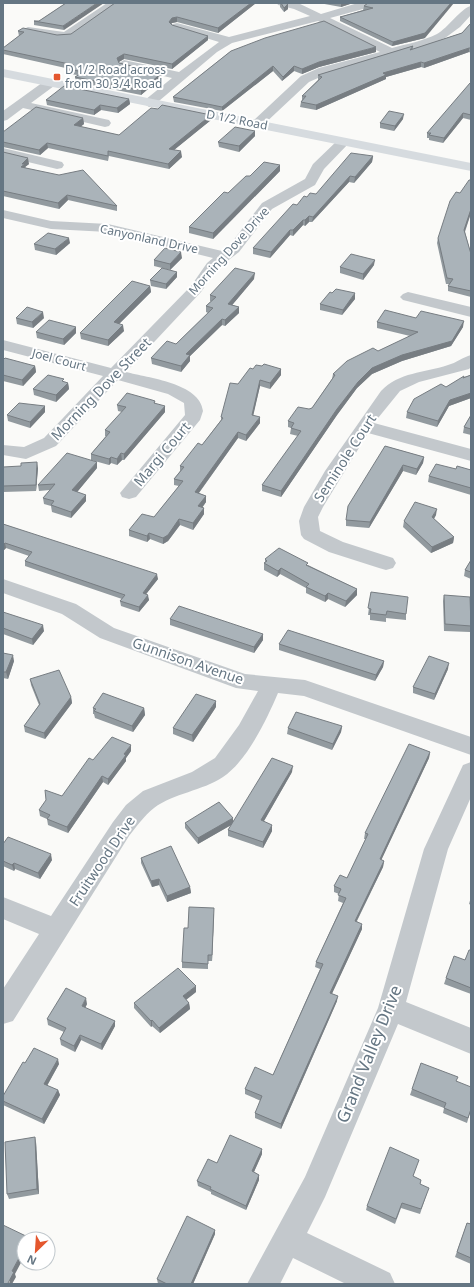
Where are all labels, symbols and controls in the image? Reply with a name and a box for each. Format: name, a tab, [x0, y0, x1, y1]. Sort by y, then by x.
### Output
place label: D 1/2 Road across from 30 3/4 Road	[65, 61, 166, 92]
marker: D 1/2 Road across from 30 3/4 Road	[52, 72, 62, 82]
street label: D 1/2 Road	[205, 105, 269, 134]
street label: Morning Dove Drive	[185, 203, 273, 298]
street label: Canyonland Drive	[98, 220, 200, 257]
street label: Morning Dove Street	[46, 333, 155, 444]
street label: Joel Court	[29, 344, 89, 375]
street label: Seminole Court	[309, 410, 380, 505]
street label: Margi Court	[129, 417, 194, 490]
street label: Gunnison Avenue	[130, 633, 246, 688]
street label: Fruitwood Drive	[64, 812, 139, 910]
street label: Grand Valley Drive	[330, 982, 407, 1126]
north arrow	[16, 1231, 56, 1271]
text: N	[24, 1252, 39, 1269]

